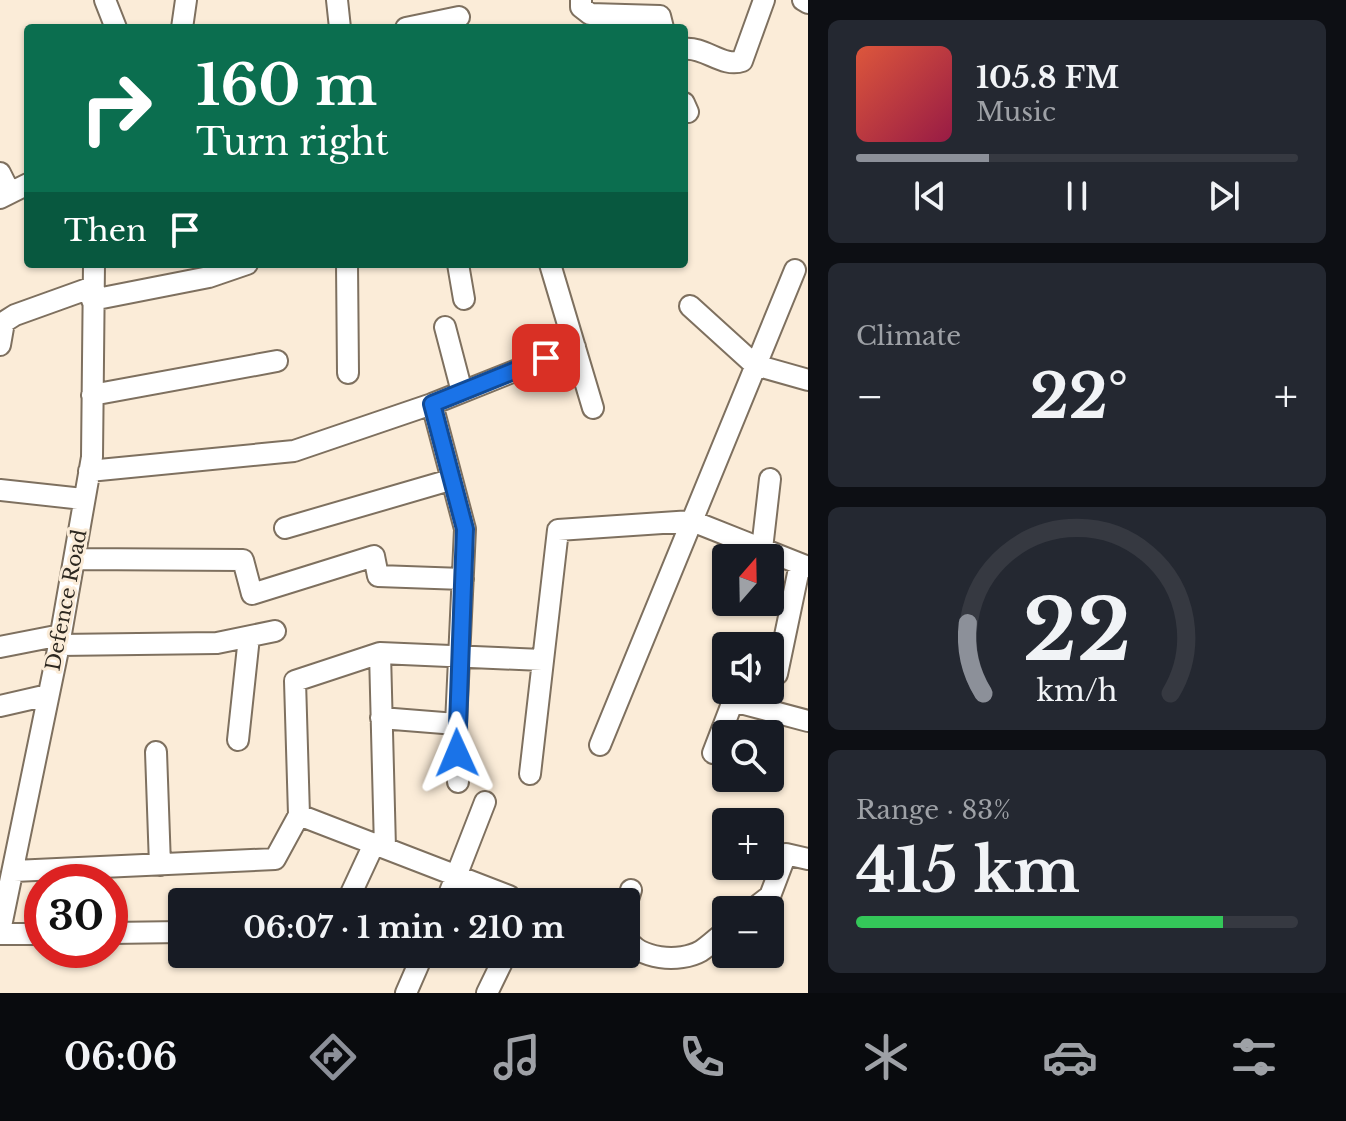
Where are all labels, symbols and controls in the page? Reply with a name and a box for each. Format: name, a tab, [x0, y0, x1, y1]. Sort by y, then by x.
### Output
text: 160 m	[196, 51, 377, 120]
icon: right	[64, 56, 168, 160]
text: 105.8 FM	[976, 59, 1119, 96]
text: Music	[976, 96, 1056, 128]
text: Turn right	[196, 120, 389, 165]
icon: previous	[908, 174, 952, 218]
icon: pause	[1055, 174, 1099, 218]
icon: next	[1202, 174, 1246, 218]
icon: arrive	[163, 208, 207, 252]
text: Then	[64, 212, 147, 249]
text: Climate	[856, 320, 961, 352]
pin	[512, 324, 580, 392]
icon: arrive	[524, 336, 568, 380]
text: 22°	[1030, 360, 1128, 434]
text: −	[856, 369, 884, 424]
text: +	[1274, 369, 1298, 424]
street label: Defence Road	[41, 527, 91, 673]
north arrow	[712, 544, 784, 616]
map controls	[712, 544, 784, 968]
text: 22	[1023, 579, 1131, 682]
button: sound	[712, 632, 784, 704]
text: km/h	[1036, 673, 1118, 709]
position arrow	[415, 711, 499, 795]
button: search	[712, 720, 784, 792]
text: Range · 83%	[856, 794, 1011, 826]
button: +	[712, 808, 784, 880]
text: 415 km	[856, 834, 1080, 908]
speed limit sign: 30	[24, 864, 128, 968]
button: −	[712, 896, 784, 968]
text: 06:07 · 1 min · 210 m	[243, 909, 565, 946]
icon: directions	[305, 1029, 361, 1085]
icon: music	[489, 1029, 545, 1085]
icon: phone	[674, 1029, 730, 1085]
icon: climate	[858, 1029, 914, 1085]
icon: car	[1042, 1029, 1098, 1085]
icon: filters	[1226, 1029, 1282, 1085]
text: 06:06	[64, 1035, 177, 1080]

